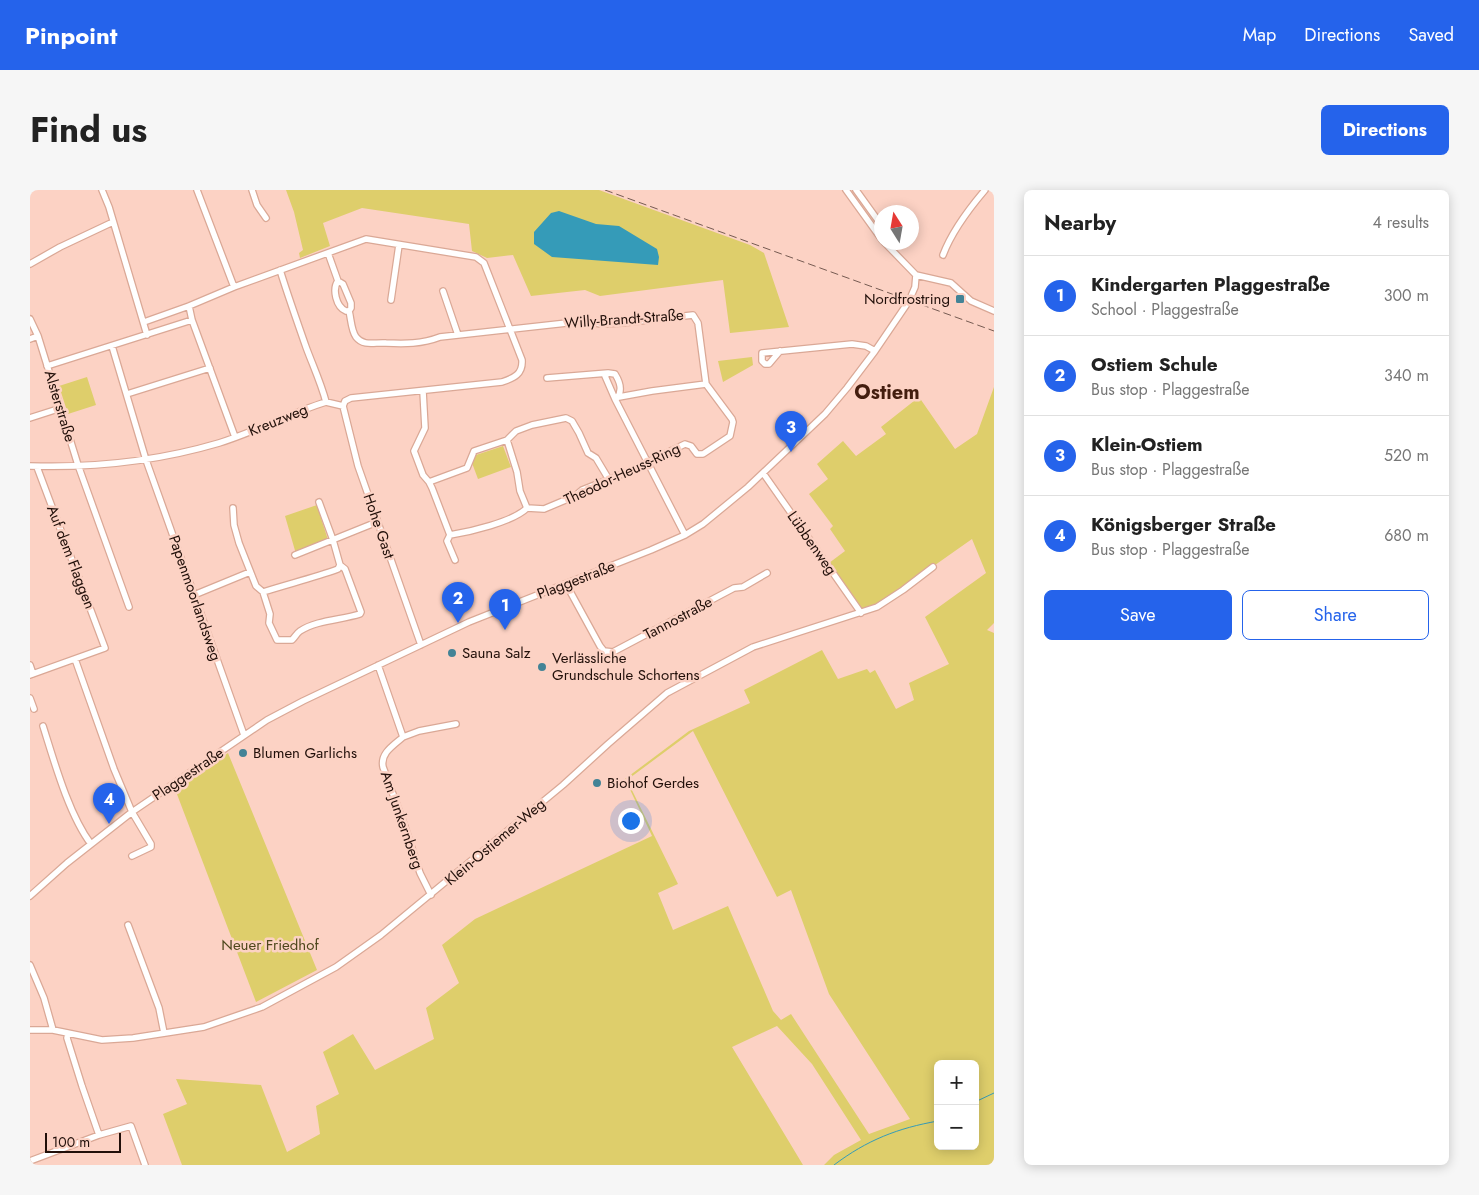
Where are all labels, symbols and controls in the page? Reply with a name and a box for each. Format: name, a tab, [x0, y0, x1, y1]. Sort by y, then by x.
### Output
text: Pinpoint	[25, 18, 117, 53]
text: Map	[1243, 22, 1276, 48]
text: Directions	[1304, 22, 1380, 48]
text: Saved	[1408, 22, 1454, 48]
text: Find us	[30, 105, 147, 155]
button: Directions	[1321, 105, 1449, 155]
north arrow	[874, 205, 919, 250]
text: Nearby	[1044, 208, 1116, 238]
text: 4 results	[1373, 211, 1429, 234]
text: Kindergarten Plaggestraße	[1091, 271, 1330, 298]
text: 1	[1056, 284, 1064, 307]
text: 300 m	[1384, 284, 1429, 307]
place label: Nordfrostring	[864, 288, 950, 310]
marker: Nordfrostring	[954, 293, 966, 305]
text: School · Plaggestraße	[1091, 298, 1239, 321]
street label: Willy-Brandt-Straße	[564, 304, 685, 334]
text: Ostiem Schule	[1091, 351, 1218, 378]
text: 2	[1055, 364, 1065, 387]
text: 340 m	[1384, 364, 1429, 387]
street label: Alsterstraße	[39, 367, 81, 445]
district label: Ostiem	[854, 378, 920, 407]
text: Bus stop · Plaggestraße	[1091, 378, 1250, 401]
street label: Kreuzweg	[245, 398, 311, 442]
pin: 3	[775, 411, 807, 452]
text: Klein-Ostiem	[1091, 431, 1203, 458]
street label: Theodor-Heuss-Ring	[560, 437, 684, 511]
text: 3	[1055, 444, 1065, 467]
text: 520 m	[1384, 444, 1429, 467]
text: Bus stop · Plaggestraße	[1091, 458, 1250, 481]
street label: Hohe Gast	[358, 491, 401, 562]
street label: Auf dem Flaggen	[41, 502, 101, 612]
street label: Lübbenweg	[782, 507, 842, 579]
text: Königsberger Straße	[1091, 511, 1276, 538]
text: 4	[1054, 524, 1066, 547]
text: 680 m	[1384, 524, 1429, 547]
street label: Papenmoorlandsweg	[163, 532, 227, 664]
text: Bus stop · Plaggestraße	[1091, 538, 1250, 561]
street label: Plaggestraße	[534, 555, 618, 605]
pin: 2	[442, 582, 474, 623]
pin: 1	[489, 589, 521, 630]
button: Save	[1044, 590, 1232, 640]
button: Share	[1242, 590, 1429, 640]
street label: Tannostraße	[640, 591, 716, 645]
place label: Sauna Salz	[462, 642, 531, 664]
marker: Sauna Salz	[446, 647, 458, 659]
place label: Verlässliche Grundschule Schortens	[552, 647, 700, 686]
marker: Verlässliche Grundschule Schortens	[536, 661, 548, 673]
street label: Plaggestraße	[148, 742, 228, 806]
place label: Blumen Garlichs	[253, 742, 357, 764]
marker: Blumen Garlichs	[237, 747, 249, 759]
street label: Am Junkernberg	[375, 768, 429, 872]
place label: Biohof Gerdes	[607, 772, 699, 794]
marker: Biohof Gerdes	[591, 777, 603, 789]
pin: 4	[93, 783, 125, 824]
street label: Klein-Ostiemer-Weg	[440, 793, 550, 891]
your location	[618, 808, 644, 834]
park label: Neuer Friedhof	[221, 934, 319, 956]
map controls	[934, 1060, 979, 1150]
button: +	[934, 1060, 979, 1105]
button: −	[934, 1105, 979, 1150]
scale bar	[45, 1130, 121, 1153]
text: 100 m	[52, 1132, 90, 1152]

